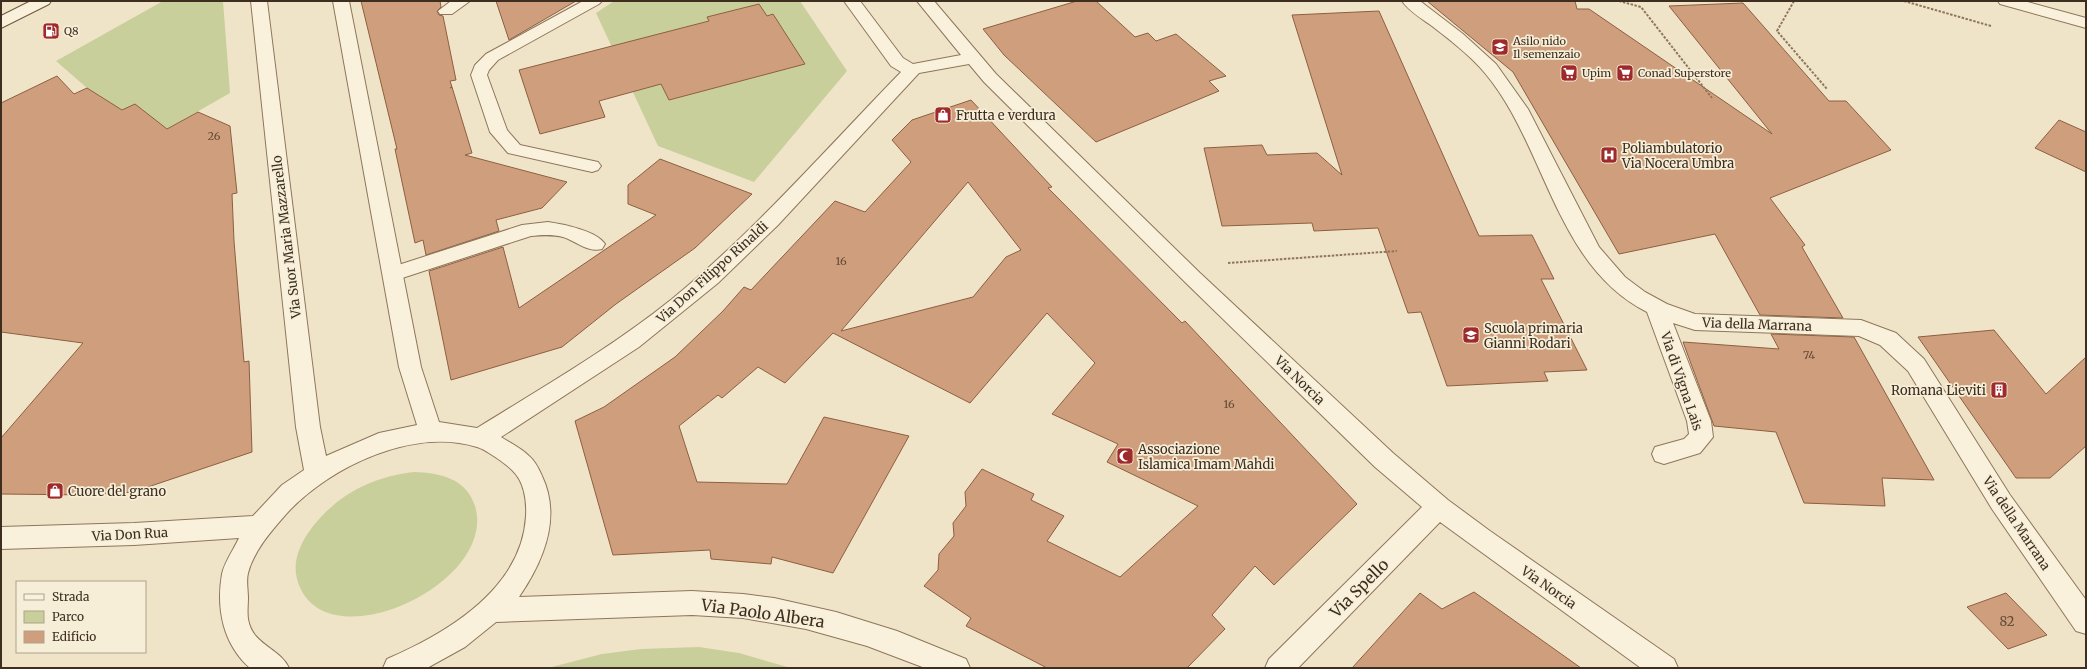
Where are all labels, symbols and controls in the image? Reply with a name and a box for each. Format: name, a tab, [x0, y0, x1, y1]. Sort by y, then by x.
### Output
fuel station icon: Q8	[41, 21, 61, 41]
place label: Q8	[64, 24, 79, 38]
place label: Asilo nido Il semenzaio	[1512, 34, 1581, 61]
school or university icon: Asilo nido Il semenzaio	[1490, 37, 1510, 57]
supermarket icon: Upim	[1559, 63, 1579, 83]
supermarket icon: Conad Superstore	[1615, 63, 1635, 83]
place label: Upim	[1582, 66, 1611, 80]
place label: Conad Superstore	[1638, 66, 1731, 80]
shop icon: Frutta e verdura	[933, 105, 953, 125]
place label: Frutta e verdura	[956, 107, 1056, 124]
house number: 26	[208, 129, 221, 143]
place label: Poliambulatorio Via Nocera Umbra	[1621, 140, 1734, 172]
hospital icon: Poliambulatorio Via Nocera Umbra	[1599, 145, 1619, 165]
street label: Via Suor Maria Mazzarello	[268, 154, 305, 320]
street label: Via Don Filippo Rinaldi	[652, 218, 772, 328]
house number: 16	[835, 254, 847, 268]
street label: Via della Marrana	[1701, 314, 1812, 335]
place label: Scuola primaria Gianni Rodari	[1484, 320, 1583, 352]
school or university icon: Scuola primaria Gianni Rodari	[1461, 325, 1481, 345]
street label: Via di Vigna Lais	[1656, 329, 1706, 433]
house number: 74	[1803, 348, 1815, 362]
street label: Via Norcia	[1270, 351, 1328, 409]
building icon: Romana Lieviti	[1989, 380, 2009, 400]
place label: Romana Lieviti	[1891, 382, 1986, 399]
house number: 16	[1223, 397, 1235, 411]
place label: Associazione Islamica Imam Mahdi	[1137, 441, 1275, 473]
mosque icon: Associazione Islamica Imam Mahdi	[1115, 446, 1135, 466]
street label: Via della Marrana	[1978, 472, 2054, 573]
shop icon: Cuore del grano	[45, 481, 65, 501]
place label: Cuore del grano	[68, 483, 166, 500]
street label: Via Don Rua	[91, 524, 169, 545]
street label: Via Spello	[1325, 554, 1393, 622]
street label: Via Norcia	[1517, 562, 1580, 613]
legend	[16, 581, 146, 653]
text: Strada	[52, 589, 90, 604]
street label: Via Paolo Albera	[699, 594, 826, 632]
text: Parco	[52, 609, 84, 624]
house number: 82	[1999, 613, 2015, 630]
text: Edificio	[52, 629, 96, 644]

